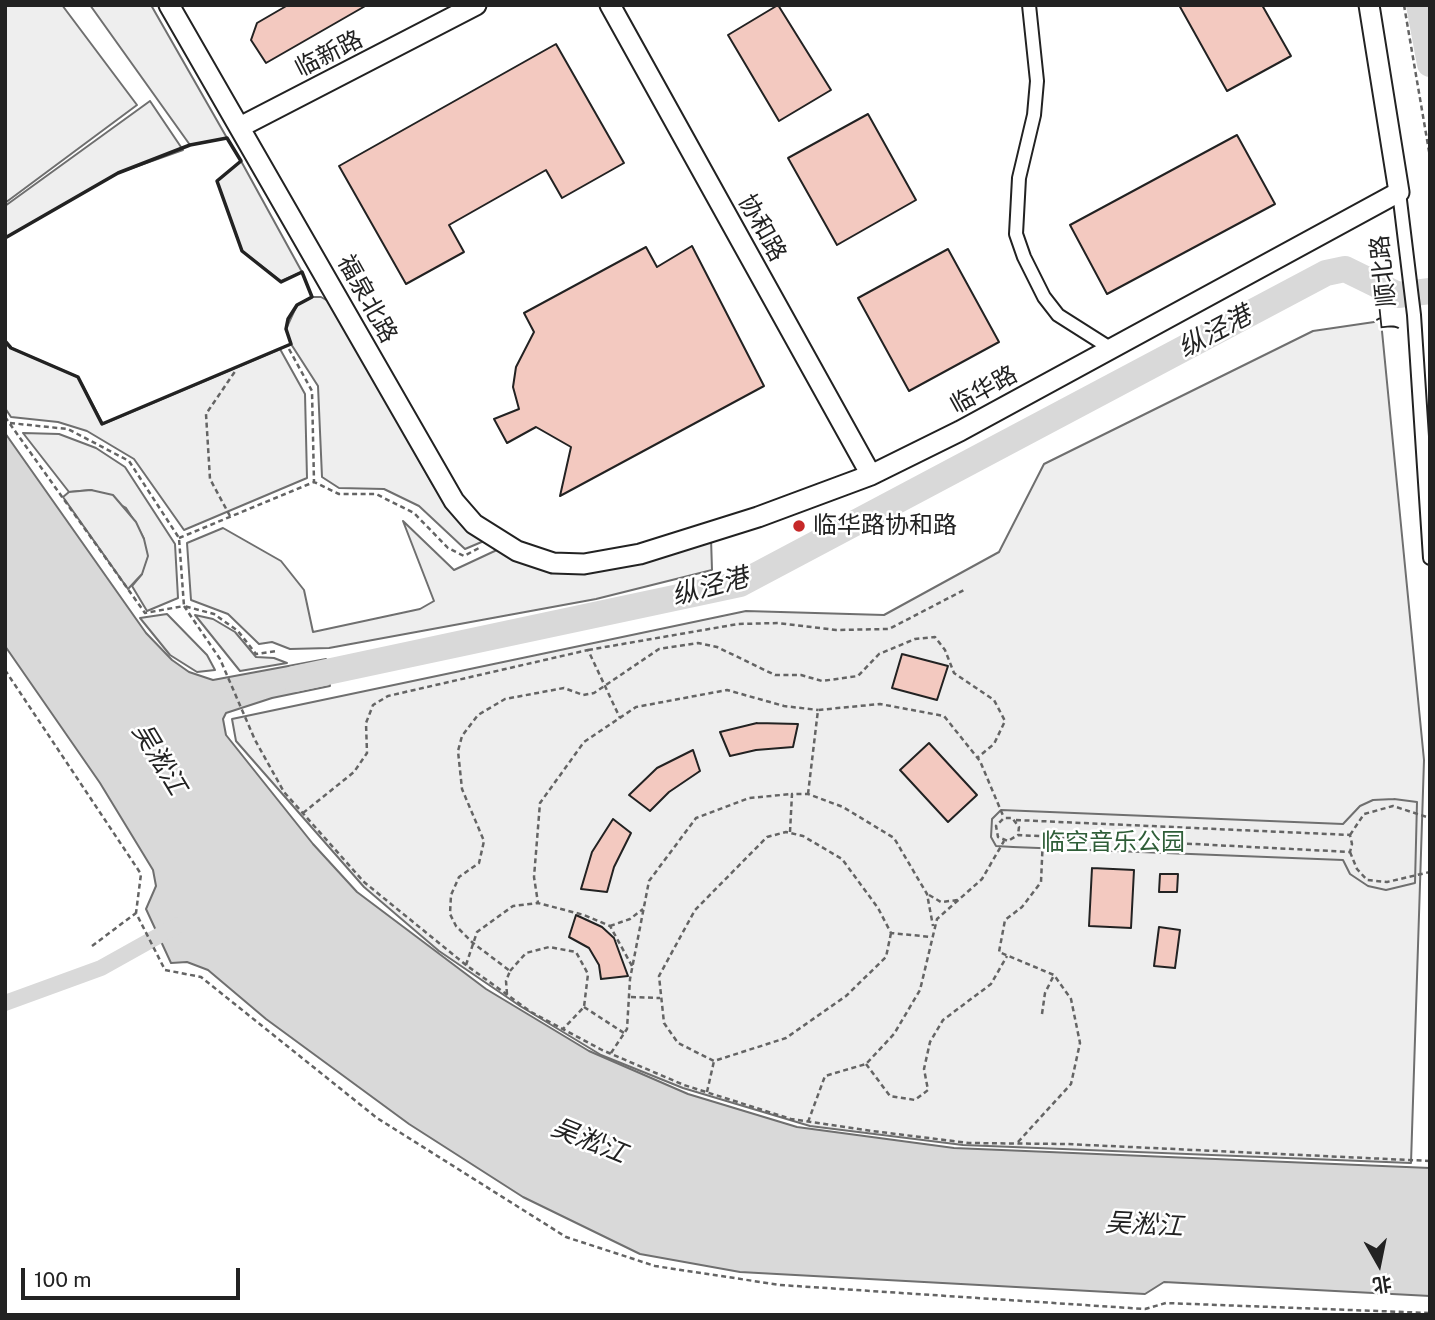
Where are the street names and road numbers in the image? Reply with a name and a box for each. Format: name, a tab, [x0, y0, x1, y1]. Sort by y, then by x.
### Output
street label: 临新路	[290, 25, 368, 83]
street label: 协和路	[732, 190, 792, 266]
street label: 广顺北路	[1366, 234, 1404, 332]
street label: 福泉北路	[331, 250, 403, 348]
street label: 临华路	[946, 360, 1022, 420]

